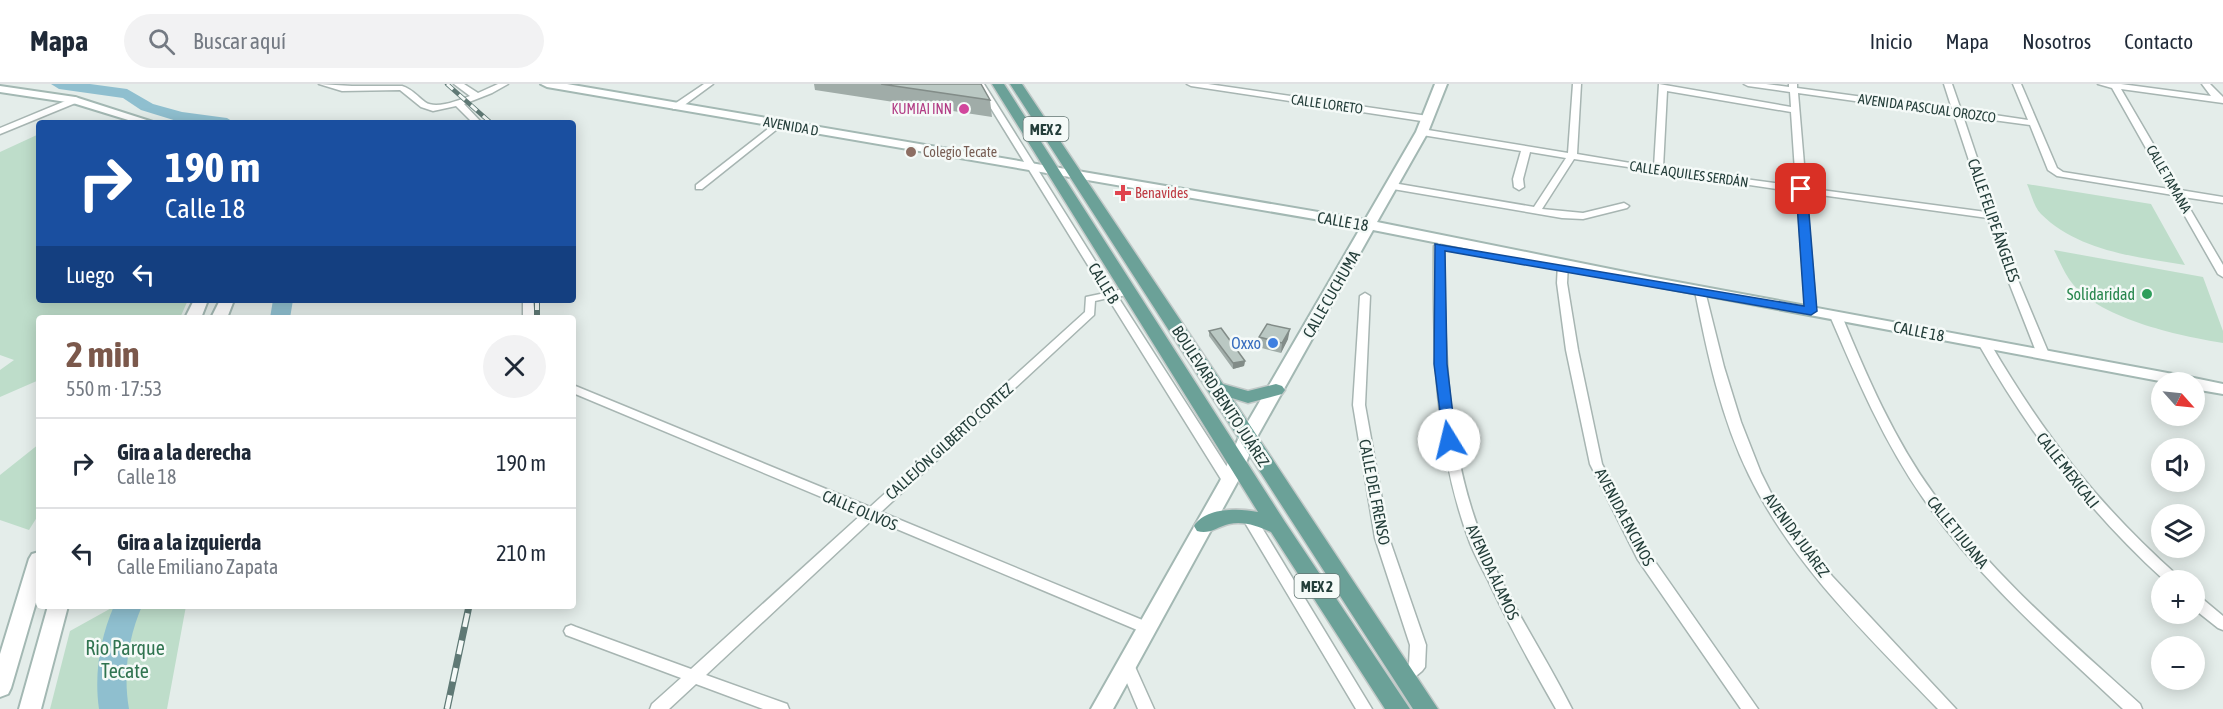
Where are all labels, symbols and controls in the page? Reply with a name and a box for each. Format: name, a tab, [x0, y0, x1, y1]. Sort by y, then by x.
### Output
search box	[124, 14, 544, 68]
text: Mapa	[30, 25, 88, 57]
icon: search	[145, 25, 178, 58]
text: Buscar aquí	[193, 28, 286, 54]
text: Inicio	[1870, 29, 1913, 53]
text: Mapa	[1946, 29, 1989, 53]
text: Nosotros	[2022, 29, 2091, 53]
text: Contacto	[2124, 29, 2193, 53]
street label: AVENIDA PASCUAL OROZCO	[1857, 90, 1997, 126]
street label: CALLE LORETO	[1290, 91, 1364, 117]
place label: KUMIAI INN	[891, 101, 952, 117]
marker: KUMIAI INN	[957, 102, 971, 116]
street label: AVENIDA D	[762, 113, 820, 139]
road number: MEX 2	[1024, 117, 1068, 141]
street label: CALLE TAMANA	[2143, 142, 2195, 216]
text: 190 m	[165, 143, 260, 191]
icon: right	[66, 144, 144, 222]
place label: Colegio Tecate	[923, 144, 997, 160]
marker: Colegio Tecate	[904, 145, 918, 159]
street label: CALLE FELIPE ÁNGELES	[1964, 156, 2024, 284]
street label: CALLE AQUILES SERDÁN	[1629, 158, 1749, 190]
pin	[1775, 163, 1826, 214]
icon: arrive	[1784, 172, 1817, 205]
place label: Benavides	[1135, 185, 1188, 201]
marker: Benavides	[1116, 186, 1130, 200]
text: Calle 18	[165, 193, 245, 224]
street label: CALLE 18	[1316, 208, 1370, 234]
street label: CALLE CUCHUMA	[1299, 247, 1363, 341]
icon: left	[127, 258, 160, 291]
street label: CALLE B	[1085, 259, 1123, 307]
text: Luego	[66, 262, 115, 288]
place label: Solidaridad	[2067, 285, 2135, 303]
marker: Solidaridad	[2140, 287, 2154, 301]
street label: CALLE 18	[1892, 317, 1946, 345]
street label: BOULEVARD BENITO JUÁREZ	[1169, 322, 1273, 470]
text: 2 min	[66, 333, 140, 375]
place label: Oxxo	[1231, 334, 1261, 352]
button: close	[483, 335, 546, 398]
marker: Oxxo	[1266, 336, 1280, 350]
north arrow	[2151, 372, 2205, 426]
map controls	[2151, 372, 2205, 690]
text: 550 m · 17:53	[66, 377, 162, 400]
street label: CALLEJÓN GILBERTO CORTEZ	[882, 379, 1016, 503]
position arrow	[1417, 408, 1481, 472]
street label: CALLE MEXICALI	[2033, 429, 2103, 511]
street label: CALLE DEL FRENSO	[1356, 438, 1394, 546]
button: sound	[2151, 438, 2205, 492]
text: Gira a la derecha	[117, 439, 251, 465]
icon: right	[66, 447, 99, 480]
text: 190 m	[496, 450, 546, 476]
text: Calle 18	[117, 465, 176, 488]
street label: AVENIDA ENCINOS	[1592, 465, 1658, 569]
street label: CALLE OLIVOS	[820, 486, 900, 534]
street label: AVENIDA JUÁREZ	[1761, 490, 1833, 580]
street label: CALLE TIJUANA	[1924, 492, 1993, 572]
button: layers	[2151, 504, 2205, 558]
street label: AVENIDA ÁLAMOS	[1463, 521, 1523, 623]
text: Gira a la izquierda	[117, 529, 261, 555]
icon: left	[66, 537, 99, 570]
text: 210 m	[496, 540, 546, 566]
text: Calle Emiliano Zapata	[117, 555, 278, 578]
button: +	[2151, 570, 2205, 624]
road number: MEX 2	[1294, 574, 1340, 598]
park label: Rio Parque Tecate	[85, 636, 165, 682]
button: −	[2151, 636, 2205, 690]

